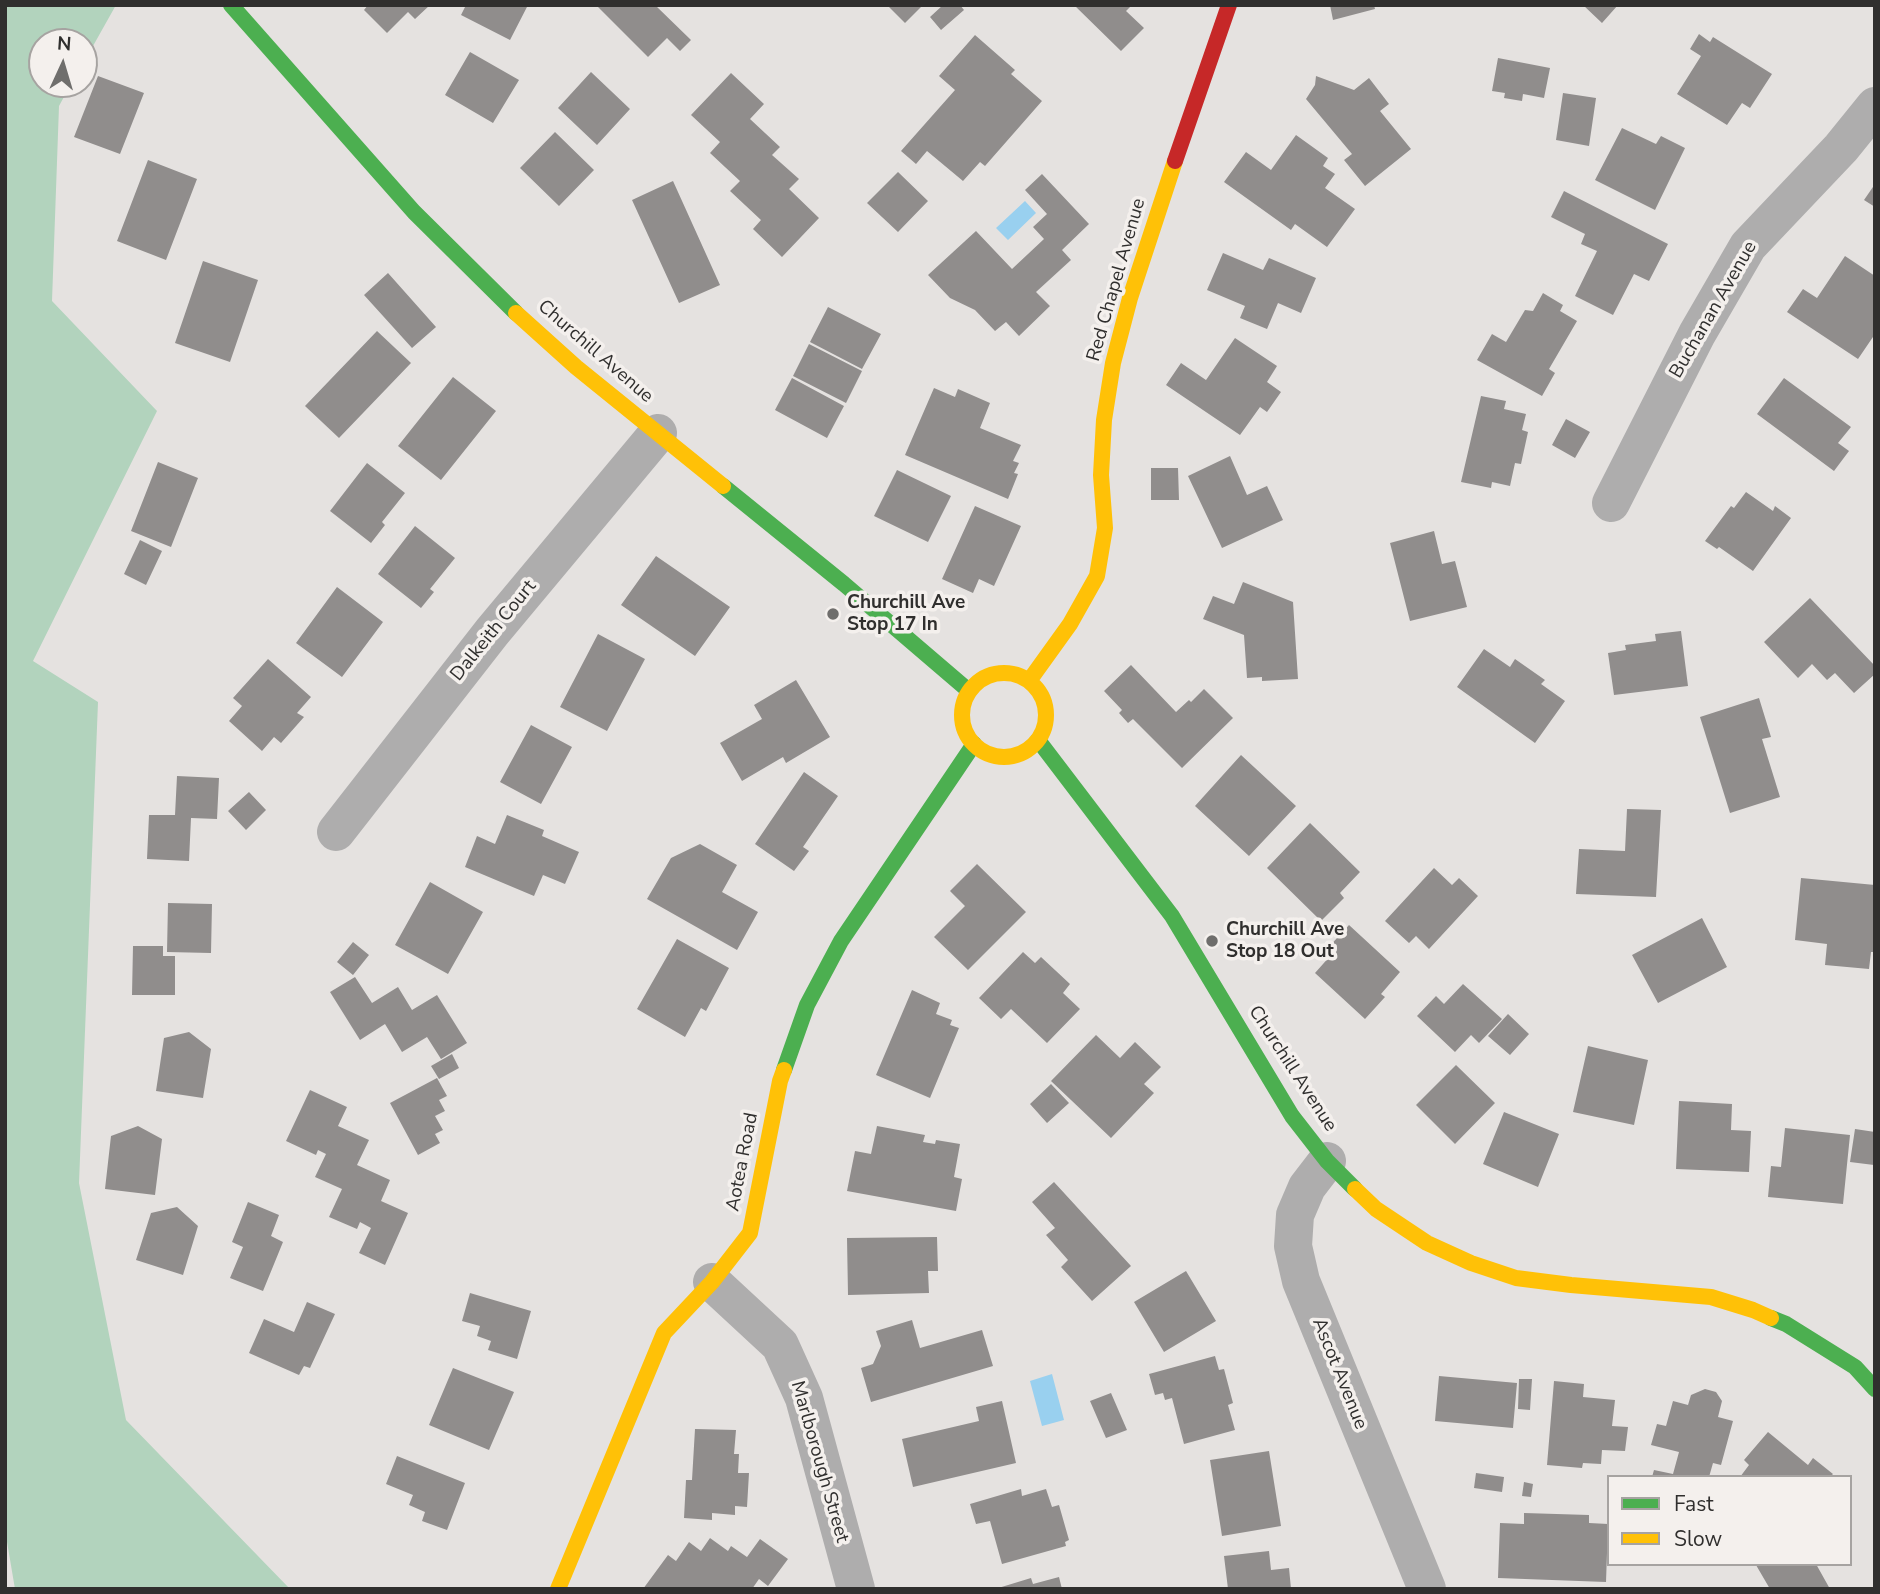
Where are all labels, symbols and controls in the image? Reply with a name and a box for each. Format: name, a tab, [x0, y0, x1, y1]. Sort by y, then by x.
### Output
north arrow	[28, 28, 98, 98]
text: N	[56, 31, 72, 58]
street label: Red Chapel Avenue	[1083, 196, 1151, 364]
street label: Buchanan Avenue	[1666, 237, 1762, 383]
street label: Churchill Avenue	[533, 296, 657, 408]
street label: Dalkeith Court	[446, 576, 542, 686]
place label: Churchill Ave Stop 17 In	[847, 592, 965, 636]
marker: Churchill Ave Stop 17 In	[825, 606, 841, 622]
place label: Churchill Ave Stop 18 Out	[1226, 919, 1344, 963]
marker: Churchill Ave Stop 18 Out	[1204, 933, 1220, 949]
street label: Churchill Avenue	[1243, 1002, 1341, 1136]
street label: Aotea Road	[722, 1111, 764, 1213]
street label: Ascot Avenue	[1306, 1315, 1372, 1433]
street label: Marlborough Street	[785, 1379, 853, 1545]
legend	[1607, 1475, 1852, 1566]
text: Fast	[1674, 1490, 1714, 1518]
text: Slow	[1674, 1525, 1722, 1553]

